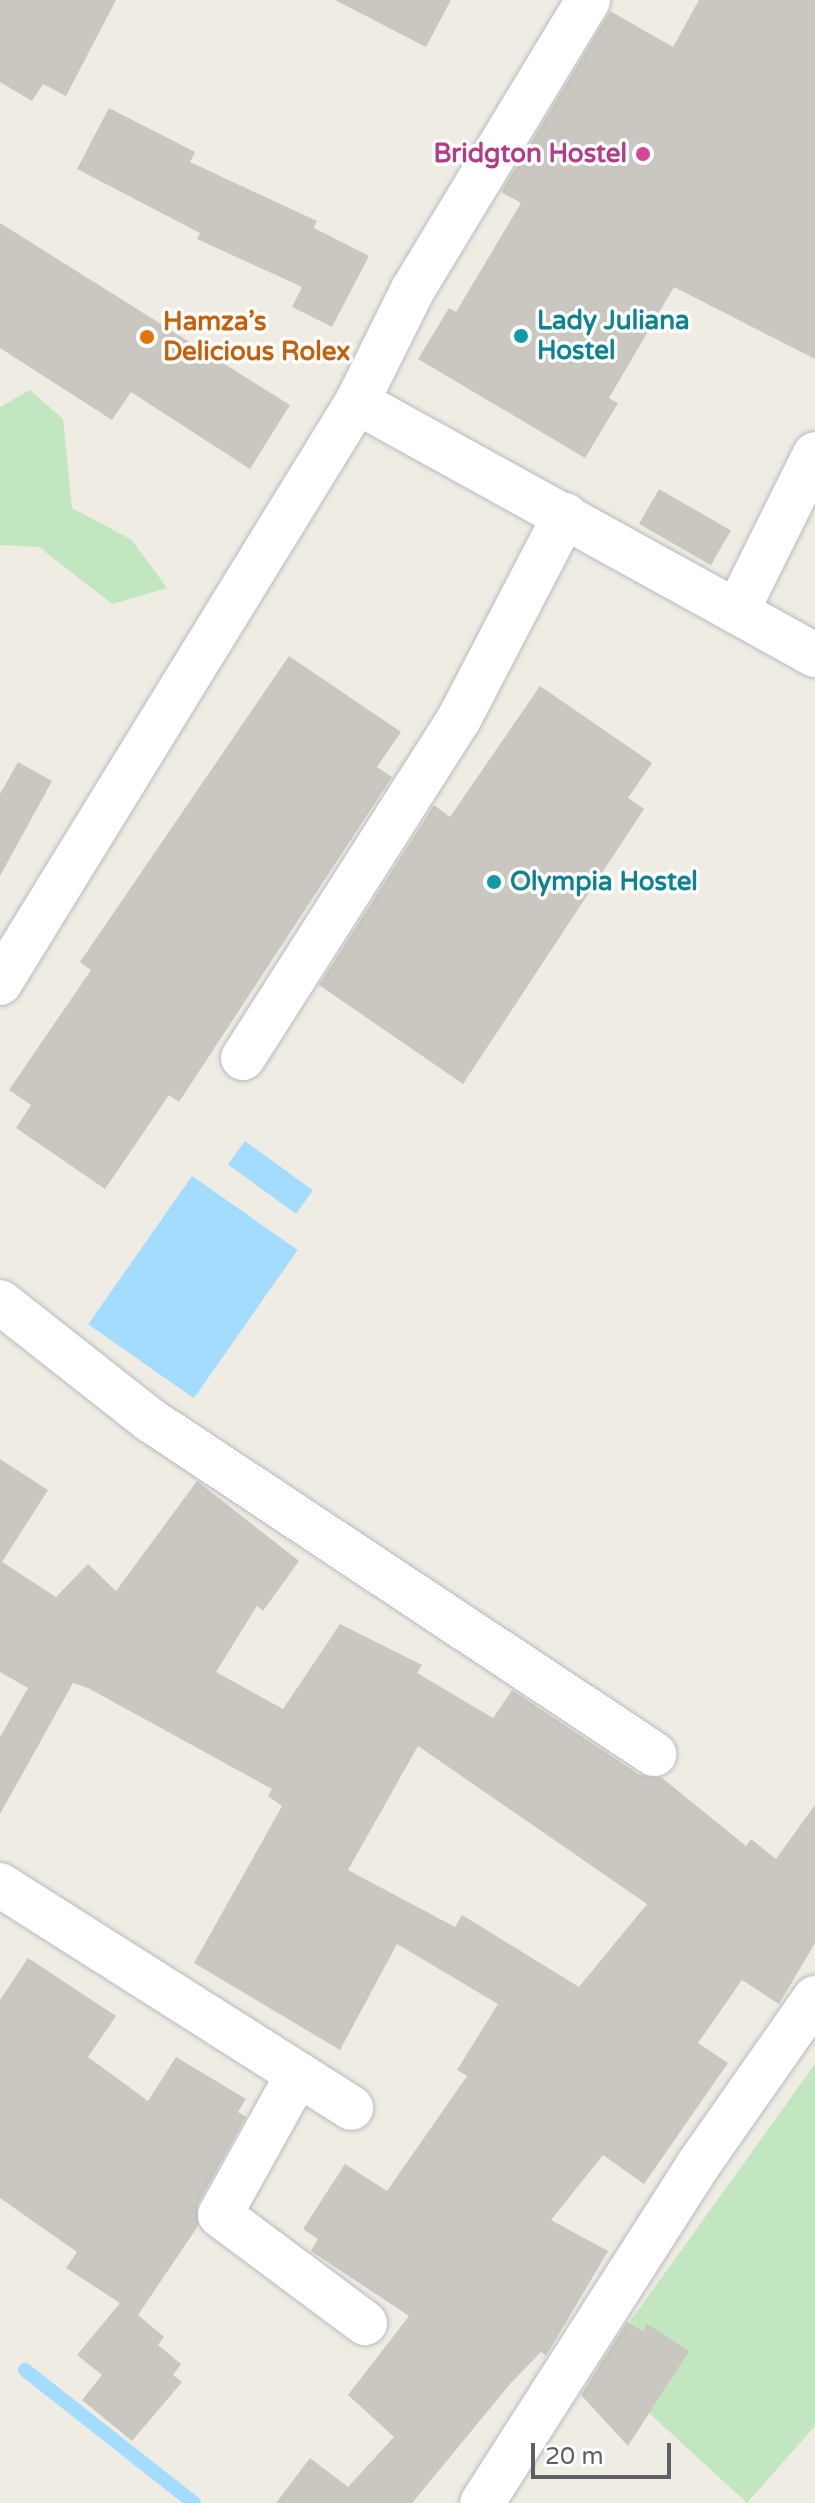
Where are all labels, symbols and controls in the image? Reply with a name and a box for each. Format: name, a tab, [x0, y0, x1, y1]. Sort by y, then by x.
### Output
place label: Bridgton Hostel	[433, 138, 627, 170]
marker: Bridgton Hostel	[634, 145, 652, 163]
place label: Lady Juliana Hostel	[537, 305, 690, 366]
place label: Hamza’s Delicious Rolex	[163, 306, 350, 368]
marker: Lady Juliana Hostel	[512, 327, 530, 345]
marker: Hamza’s Delicious Rolex	[138, 328, 156, 346]
place label: Olympia Hostel	[510, 866, 698, 898]
marker: Olympia Hostel	[485, 873, 503, 891]
scale bar	[535, 2427, 675, 2477]
text: 20 m	[545, 2442, 603, 2471]

